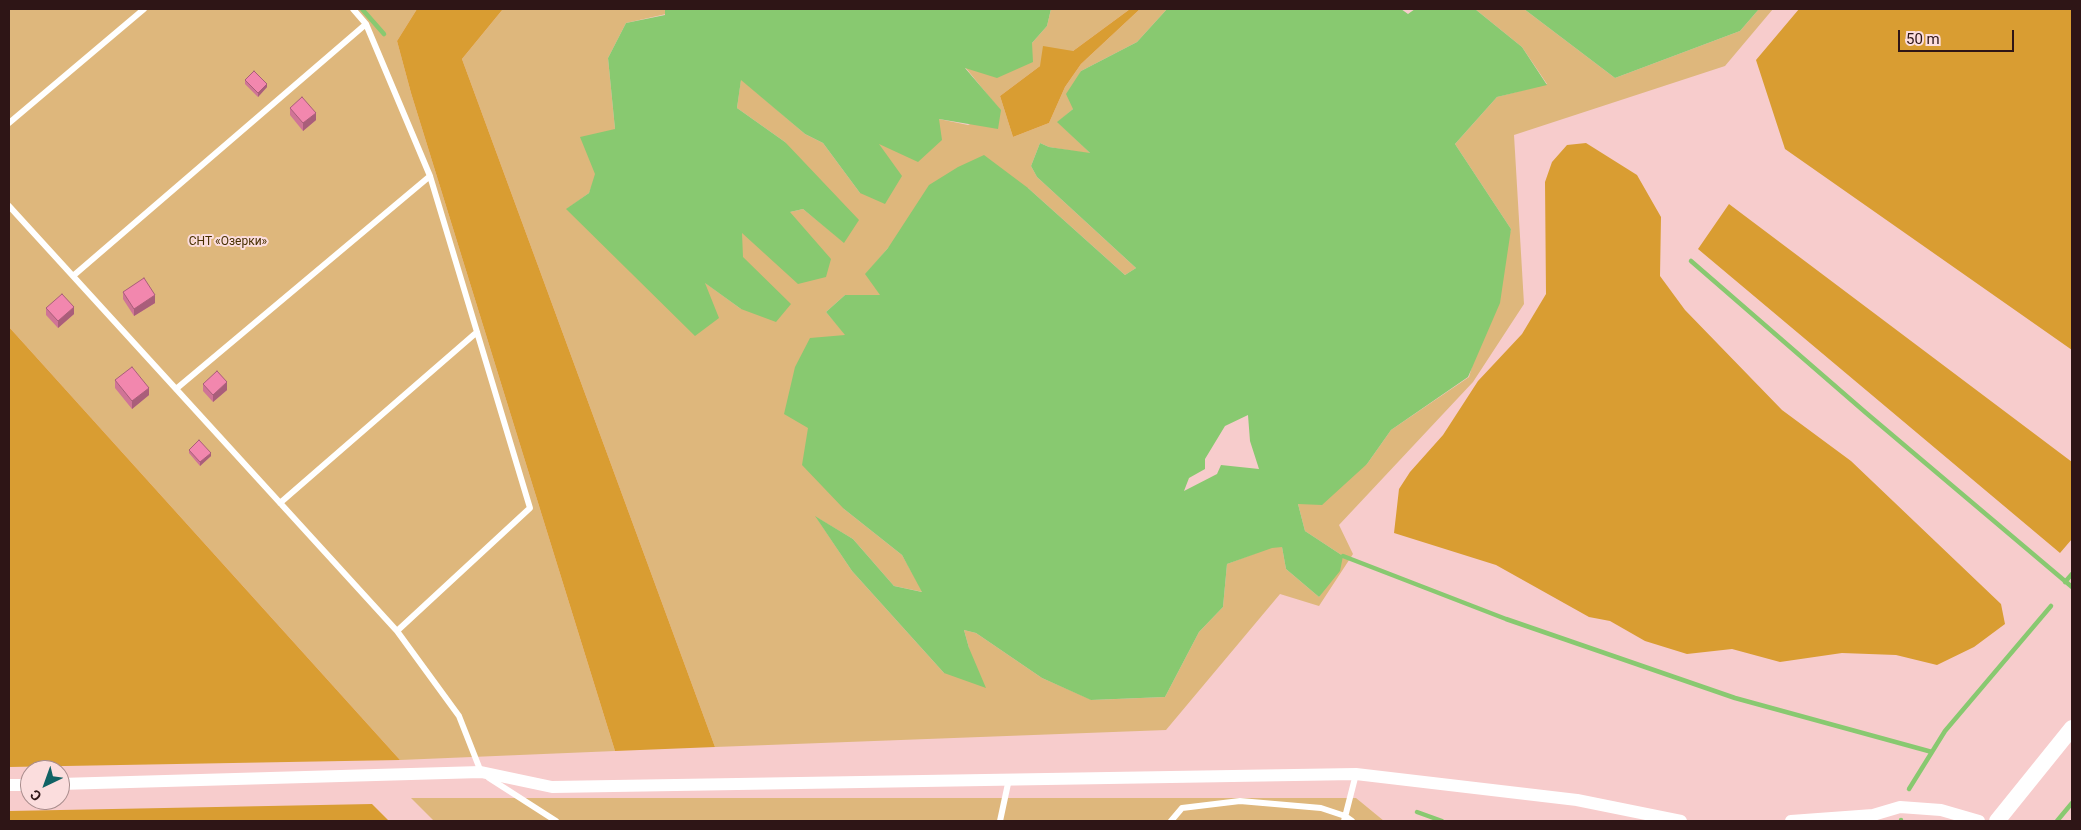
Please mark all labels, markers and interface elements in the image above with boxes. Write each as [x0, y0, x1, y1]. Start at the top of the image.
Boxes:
scale bar [1901, 20, 2017, 52]
text: 50 m [1906, 30, 1940, 48]
park label: СНТ «Озерки» [189, 235, 267, 249]
north arrow [20, 760, 70, 810]
text: С [27, 786, 44, 804]

